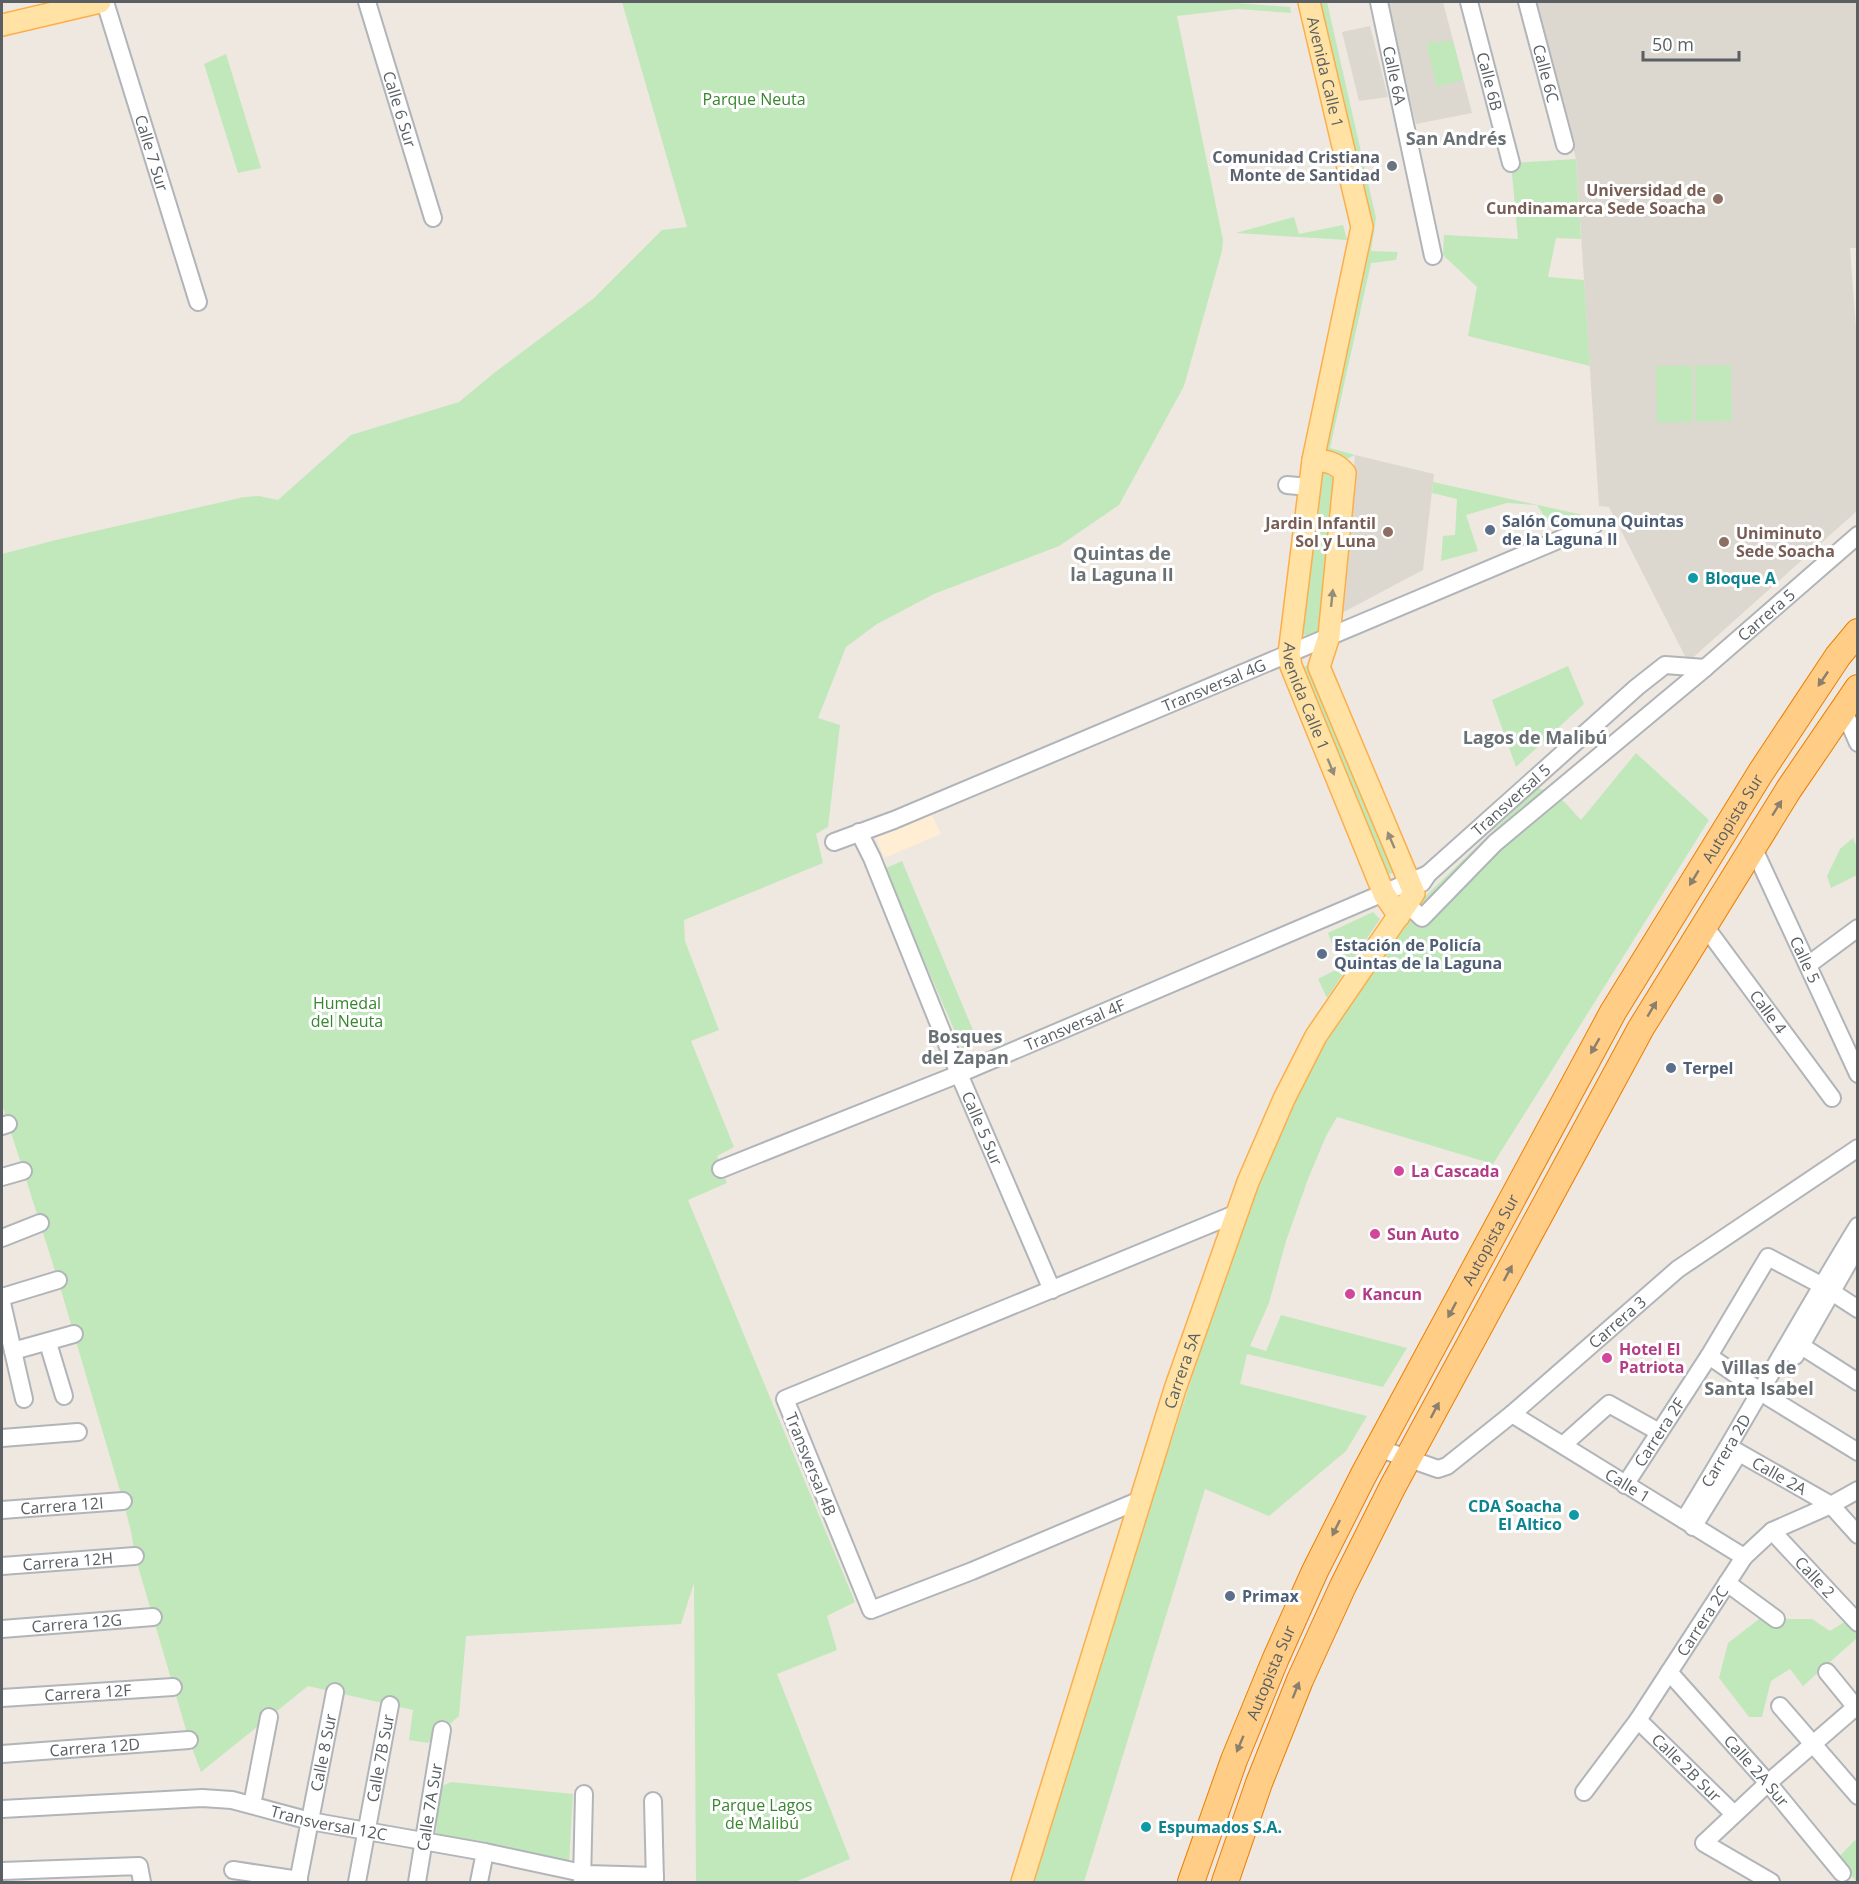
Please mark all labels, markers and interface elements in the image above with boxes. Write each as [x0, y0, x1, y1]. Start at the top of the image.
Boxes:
street label: Avenida Calle 1 [1302, 14, 1349, 130]
scale bar [1643, 24, 1739, 62]
text: 50 m [1652, 32, 1694, 56]
street label: Calle 6C [1528, 42, 1564, 105]
street label: Calle 6A [1378, 44, 1412, 108]
street label: Calle 6B [1472, 50, 1508, 113]
street label: Calle 6 Sur [378, 68, 422, 150]
park label: Parque Neuta [702, 88, 806, 110]
street label: Calle 7 Sur [130, 112, 174, 194]
district label: San Andrés [1406, 126, 1506, 150]
place label: Comunidad Cristiana Monte de Santidad [1212, 146, 1380, 186]
marker: Comunidad Cristiana Monte de Santidad [1385, 159, 1399, 173]
place label: Universidad de Cundinamarca Sede Soacha [1486, 179, 1706, 219]
marker: Universidad de Cundinamarca Sede Soacha [1711, 192, 1725, 206]
place label: Salón Comuna Quintas de la Laguna II [1502, 510, 1684, 550]
place label: Jardin Infantil Sol y Luna [1263, 512, 1376, 552]
place label: Uniminuto Sede Soacha [1736, 522, 1835, 562]
marker: Salón Comuna Quintas de la Laguna II [1483, 523, 1497, 537]
marker: Jardin Infantil Sol y Luna [1381, 525, 1395, 539]
marker: Uniminuto Sede Soacha [1717, 535, 1731, 549]
district label: Quintas de la Laguna II [1070, 541, 1174, 586]
place label: Bloque A [1705, 567, 1777, 589]
marker: Bloque A [1686, 571, 1700, 585]
street label: Carrera 5 [1733, 584, 1800, 646]
one-way arrow [1327, 588, 1337, 607]
street label: Avenida Calle 1 [1278, 641, 1335, 753]
street label: Transversal 4G [1159, 654, 1269, 717]
one-way arrow [1818, 671, 1829, 687]
district label: Lagos de Malibú [1463, 725, 1607, 749]
one-way arrow [1326, 759, 1336, 777]
street label: Transversal 5 [1467, 759, 1555, 841]
street label: Autopista Sur [1697, 769, 1768, 867]
one-way arrow [1771, 800, 1782, 816]
one-way arrow [1386, 830, 1396, 848]
one-way arrow [1689, 870, 1700, 886]
street label: Calle 5 [1785, 933, 1825, 987]
place label: Estación de Policía Quintas de la Laguna [1334, 934, 1502, 974]
marker: Estación de Policía Quintas de la Laguna [1315, 947, 1329, 961]
street label: Calle 4 [1745, 985, 1792, 1038]
park label: Humedal del Neuta [311, 992, 383, 1032]
street label: Transversal 4F [1021, 994, 1128, 1056]
one-way arrow [1647, 1001, 1658, 1017]
district label: Bosques del Zapan [921, 1024, 1009, 1069]
one-way arrow [1590, 1038, 1600, 1055]
place label: Terpel [1683, 1057, 1733, 1079]
marker: Terpel [1664, 1061, 1678, 1075]
street label: Calle 5 Sur [957, 1088, 1008, 1169]
place label: La Cascada [1411, 1160, 1499, 1182]
marker: La Cascada [1392, 1164, 1406, 1178]
street label: Autopista Sur [1457, 1190, 1524, 1289]
place label: Sun Auto [1387, 1223, 1460, 1245]
marker: Sun Auto [1368, 1227, 1382, 1241]
one-way arrow [1503, 1264, 1513, 1281]
place label: Kancun [1362, 1283, 1422, 1305]
marker: Kancun [1343, 1287, 1357, 1301]
street label: Carrera 3 [1584, 1291, 1651, 1353]
one-way arrow [1447, 1302, 1457, 1319]
street label: Carrera 5A [1159, 1328, 1206, 1412]
place label: Hotel El Patriota [1619, 1338, 1684, 1378]
marker: Hotel El Patriota [1600, 1351, 1614, 1365]
district label: Villas de Santa Isabel [1704, 1355, 1814, 1400]
street label: Carrera 2F [1629, 1393, 1690, 1471]
one-way arrow [1430, 1401, 1440, 1418]
street label: Transversal 4B [780, 1409, 842, 1519]
street label: Carrera 2D [1696, 1410, 1756, 1491]
street label: Calle 2A [1748, 1451, 1811, 1500]
street label: Calle 1 [1601, 1463, 1655, 1508]
street label: Carrera 12I [19, 1491, 104, 1520]
place label: CDA Soacha El Altico [1468, 1495, 1562, 1535]
marker: CDA Soacha El Altico [1567, 1508, 1581, 1522]
one-way arrow [1332, 1519, 1341, 1536]
street label: Carrera 12H [22, 1547, 114, 1575]
street label: Calle 2 [1790, 1551, 1840, 1603]
street label: Carrera 2C [1671, 1582, 1733, 1661]
place label: Primax [1242, 1585, 1300, 1607]
marker: Primax [1223, 1589, 1237, 1603]
street label: Carrera 12G [31, 1609, 123, 1638]
street label: Autopista Sur [1241, 1621, 1300, 1723]
street label: Carrera 12F [44, 1679, 132, 1706]
one-way arrow [1292, 1681, 1301, 1699]
street label: Calle 8 Sur [305, 1711, 342, 1793]
street label: Calle 7B Sur [361, 1712, 399, 1804]
street label: Calle 2B Sur [1647, 1729, 1726, 1807]
street label: Calle 2A Sur [1719, 1730, 1794, 1812]
street label: Carrera 12D [49, 1733, 141, 1761]
one-way arrow [1235, 1736, 1245, 1754]
street label: Calle 7A Sur [411, 1761, 447, 1853]
park label: Parque Lagos de Malibú [712, 1794, 812, 1834]
street label: Transversal 12C [268, 1800, 389, 1845]
place label: Espumados S.A. [1158, 1816, 1282, 1838]
marker: Espumados S.A. [1139, 1820, 1153, 1834]

